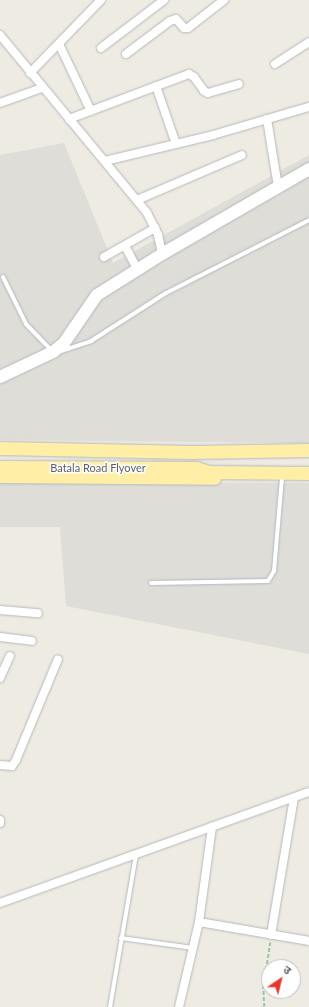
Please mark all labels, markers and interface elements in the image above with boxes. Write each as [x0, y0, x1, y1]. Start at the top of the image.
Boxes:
street label: Batala Road Flyover [50, 461, 146, 475]
north arrow [261, 959, 301, 999]
text: उ [281, 962, 294, 977]

